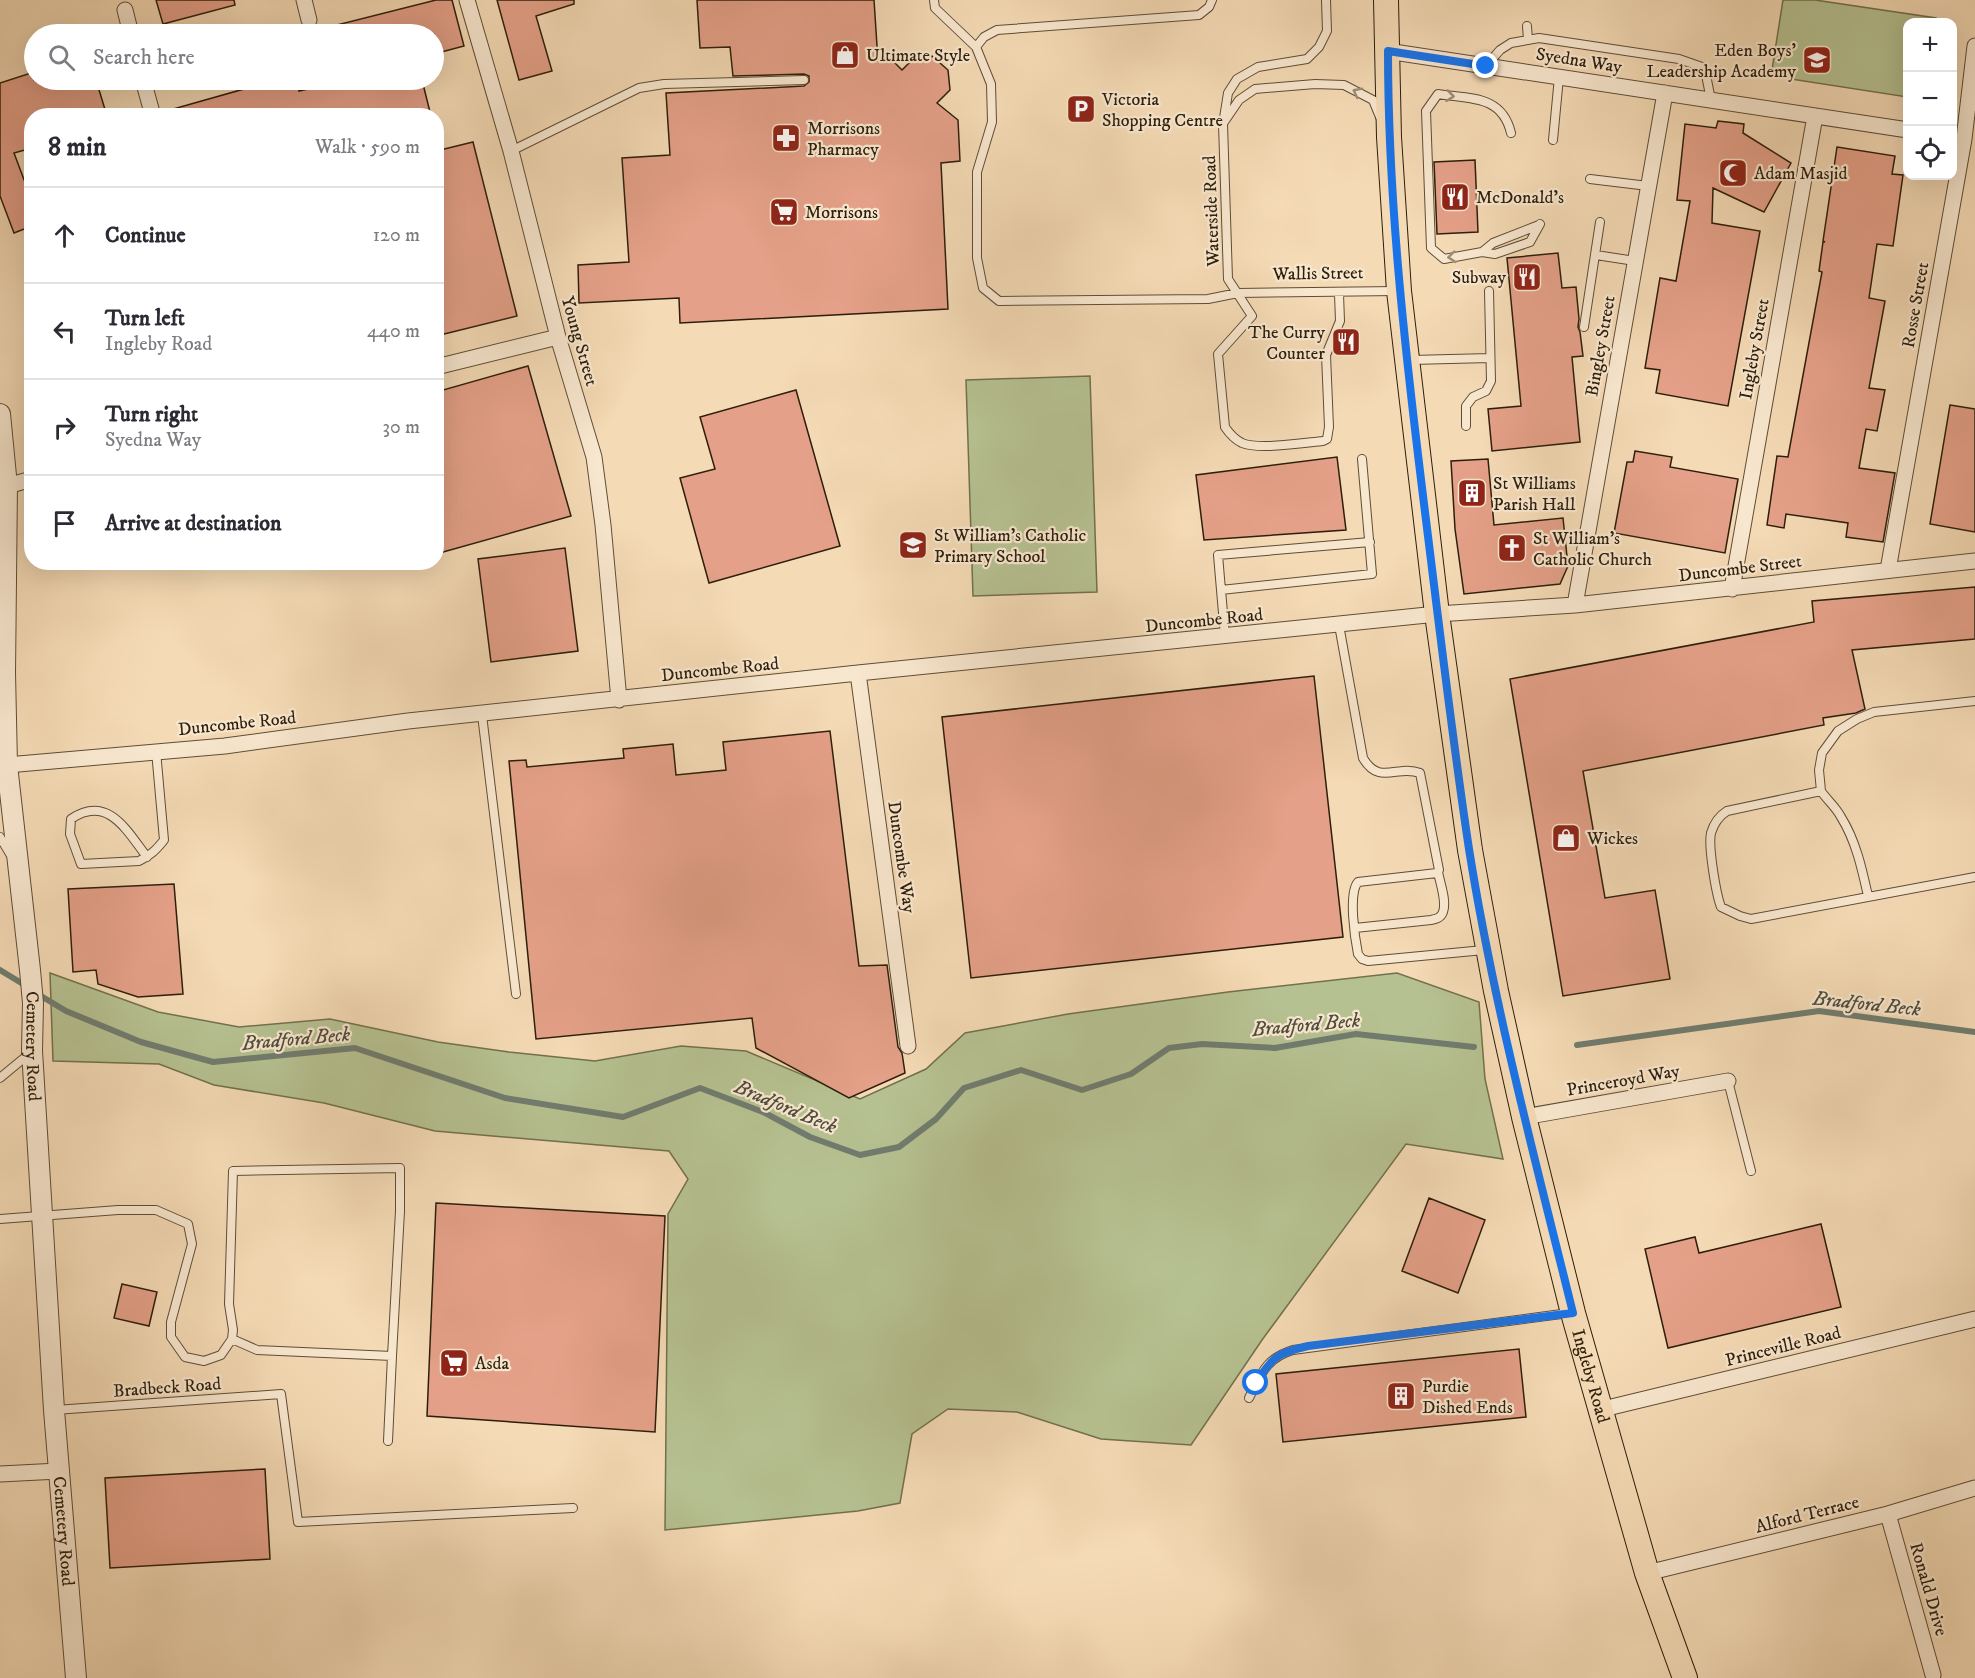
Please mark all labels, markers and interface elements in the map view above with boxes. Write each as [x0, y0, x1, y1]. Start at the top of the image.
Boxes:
map controls [1903, 18, 1957, 180]
button: + [1903, 18, 1957, 72]
search box [24, 24, 444, 90]
shop icon: Ultimate Style [829, 39, 861, 71]
place label: Eden Boys' Leadership Academy [1647, 40, 1796, 83]
icon: search [45, 41, 78, 74]
street label: Syedna Way [1534, 43, 1624, 79]
text: Search here [93, 44, 195, 71]
school or university icon: Eden Boys' Leadership Academy [1801, 44, 1833, 76]
place label: Ultimate Style [866, 45, 970, 67]
route end [1472, 52, 1498, 78]
button: − [1903, 72, 1957, 126]
one-way arrow [1352, 87, 1363, 99]
place label: Victoria Shopping Centre [1101, 89, 1223, 132]
one-way arrow [1446, 89, 1455, 102]
parking icon: Victoria Shopping Centre [1065, 93, 1097, 125]
place label: Morrisons Pharmacy [807, 118, 880, 161]
pharmacy icon: Morrisons Pharmacy [770, 122, 802, 154]
button: locate [1903, 126, 1957, 180]
text: 8 min [48, 131, 106, 164]
text: Walk · 590 m [315, 135, 420, 160]
street label: Waterside Road [1199, 155, 1225, 268]
mosque icon: Adam Masjid [1717, 157, 1749, 189]
place label: Adam Masjid [1754, 163, 1848, 185]
restaurant icon: McDonald's [1439, 181, 1471, 213]
place label: McDonald's [1476, 187, 1564, 209]
supermarket icon: Morrisons [768, 196, 800, 228]
place label: Morrisons [805, 202, 878, 224]
icon: ahead [48, 219, 81, 252]
text: Continue [105, 222, 186, 249]
text: 120 m [373, 223, 420, 248]
one-way arrow [1447, 250, 1457, 263]
street label: Rosse Street [1898, 260, 1934, 350]
restaurant icon: Subway [1511, 261, 1543, 293]
street label: Wallis Street [1271, 262, 1364, 286]
place label: Subway [1452, 267, 1506, 289]
street label: Young Street [556, 294, 602, 389]
street label: Bingley Street [1581, 294, 1621, 398]
street label: Ingleby Street [1735, 297, 1775, 401]
text: Turn left [105, 305, 185, 332]
icon: left [48, 315, 81, 348]
text: 440 m [367, 319, 420, 344]
place label: The Curry Counter [1248, 322, 1325, 365]
restaurant icon: The Curry Counter [1330, 326, 1362, 358]
text: Ingleby Road [105, 332, 212, 357]
text: Turn right [105, 401, 198, 428]
icon: right [48, 411, 81, 444]
text: 30 m [382, 415, 420, 440]
text: Syedna Way [105, 428, 201, 453]
place label: St Williams Parish Hall [1493, 473, 1576, 516]
building icon: St Williams Parish Hall [1456, 477, 1488, 509]
icon: arrive [48, 507, 81, 540]
text: Arrive at destination [105, 510, 282, 537]
place label: St William's Catholic Primary School [934, 525, 1086, 568]
place label: St William's Catholic Church [1533, 528, 1652, 571]
school or university icon: St William's Catholic Primary School [897, 529, 929, 561]
church icon: St William's Catholic Church [1496, 532, 1528, 564]
street label: Duncombe Street [1677, 551, 1803, 587]
street label: Duncombe Road [1144, 604, 1264, 638]
street label: Duncombe Road [660, 653, 780, 687]
street label: Duncombe Road [177, 707, 297, 741]
street label: Duncombe Way [882, 800, 920, 915]
shop icon: Wickes [1550, 822, 1582, 854]
place label: Wickes [1586, 828, 1638, 850]
water label: Bradford Beck [1811, 986, 1923, 1023]
street label: Cemetery Road [20, 990, 45, 1102]
water label: Bradford Beck [1250, 1008, 1362, 1043]
water label: Bradford Beck [240, 1022, 352, 1057]
street label: Princeroyd Way [1565, 1060, 1682, 1102]
water label: Bradford Beck [730, 1074, 841, 1140]
street label: Princeville Road [1723, 1322, 1843, 1372]
street label: Ingleby Road [1566, 1327, 1614, 1426]
supermarket icon: Asda [438, 1347, 470, 1379]
place label: Asda [475, 1353, 509, 1375]
route start [1242, 1369, 1268, 1395]
street label: Bradbeck Road [112, 1373, 222, 1403]
place label: Purdie Dished Ends [1422, 1376, 1513, 1419]
building icon: Purdie Dished Ends [1385, 1380, 1417, 1412]
street label: Cemetery Road [47, 1475, 78, 1587]
street label: Alford Terrace [1753, 1491, 1861, 1538]
street label: Ronald Drive [1904, 1540, 1952, 1638]

